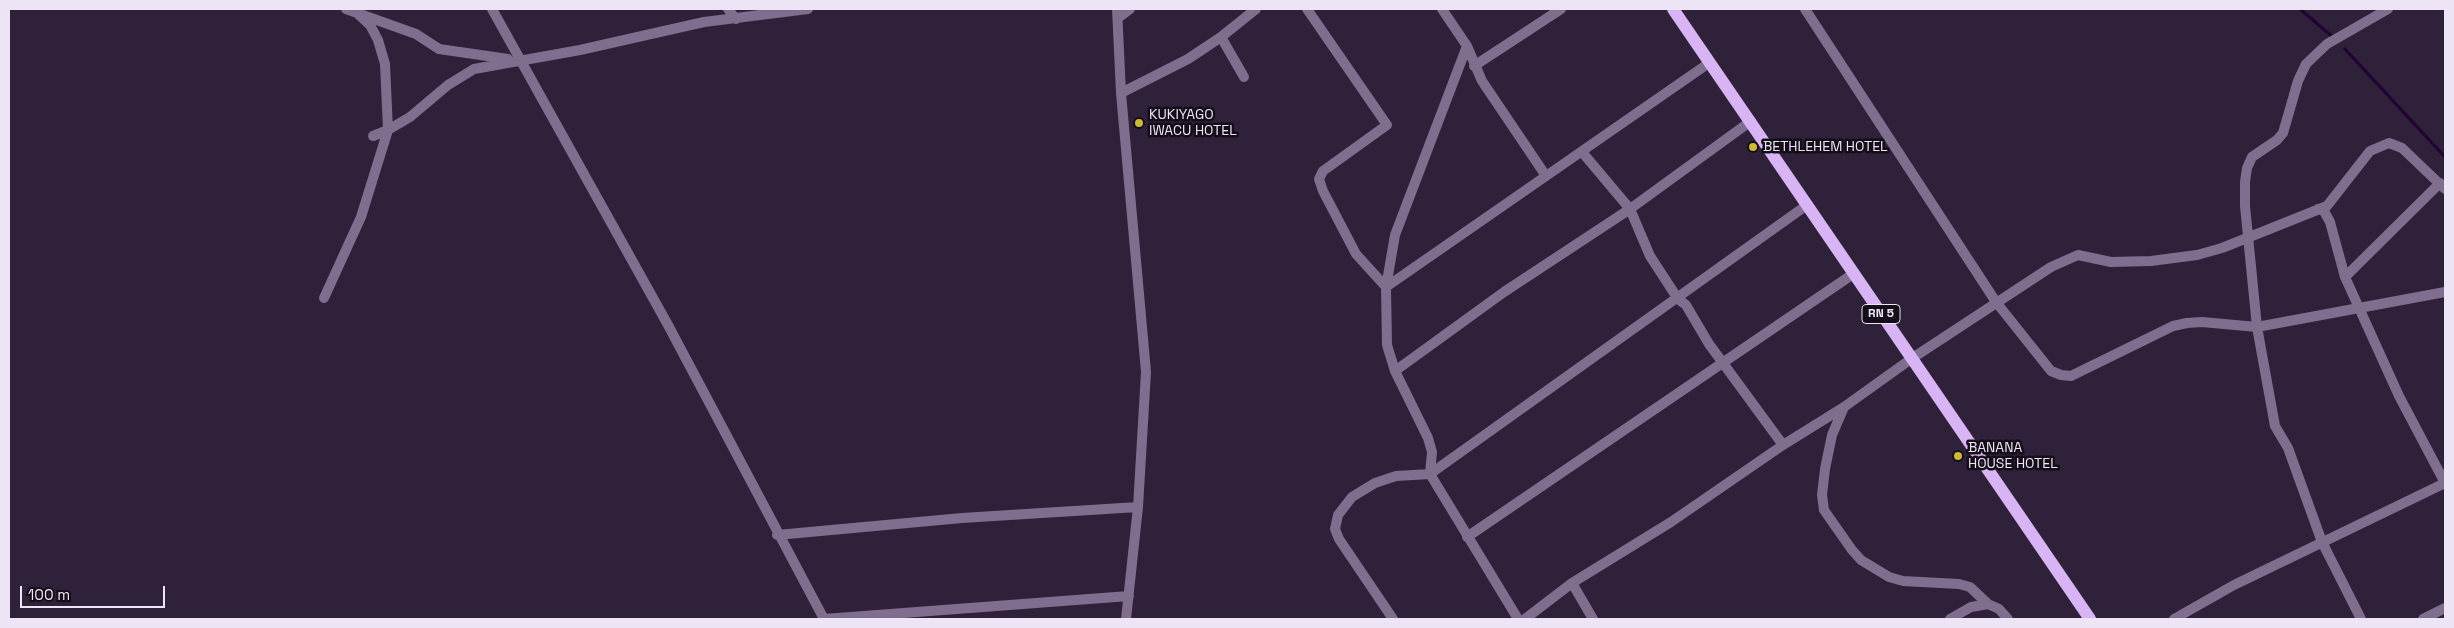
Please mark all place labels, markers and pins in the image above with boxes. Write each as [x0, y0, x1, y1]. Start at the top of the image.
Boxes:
place label: KUKIYAGO IWACU HOTEL [1149, 107, 1237, 140]
marker: KUKIYAGO IWACU HOTEL [1133, 117, 1145, 129]
place label: BETHLEHEM HOTEL [1763, 139, 1888, 155]
marker: BETHLEHEM HOTEL [1747, 141, 1759, 153]
place label: BANANA HOUSE HOTEL [1968, 440, 2058, 472]
marker: BANANA HOUSE HOTEL [1952, 450, 1964, 462]

